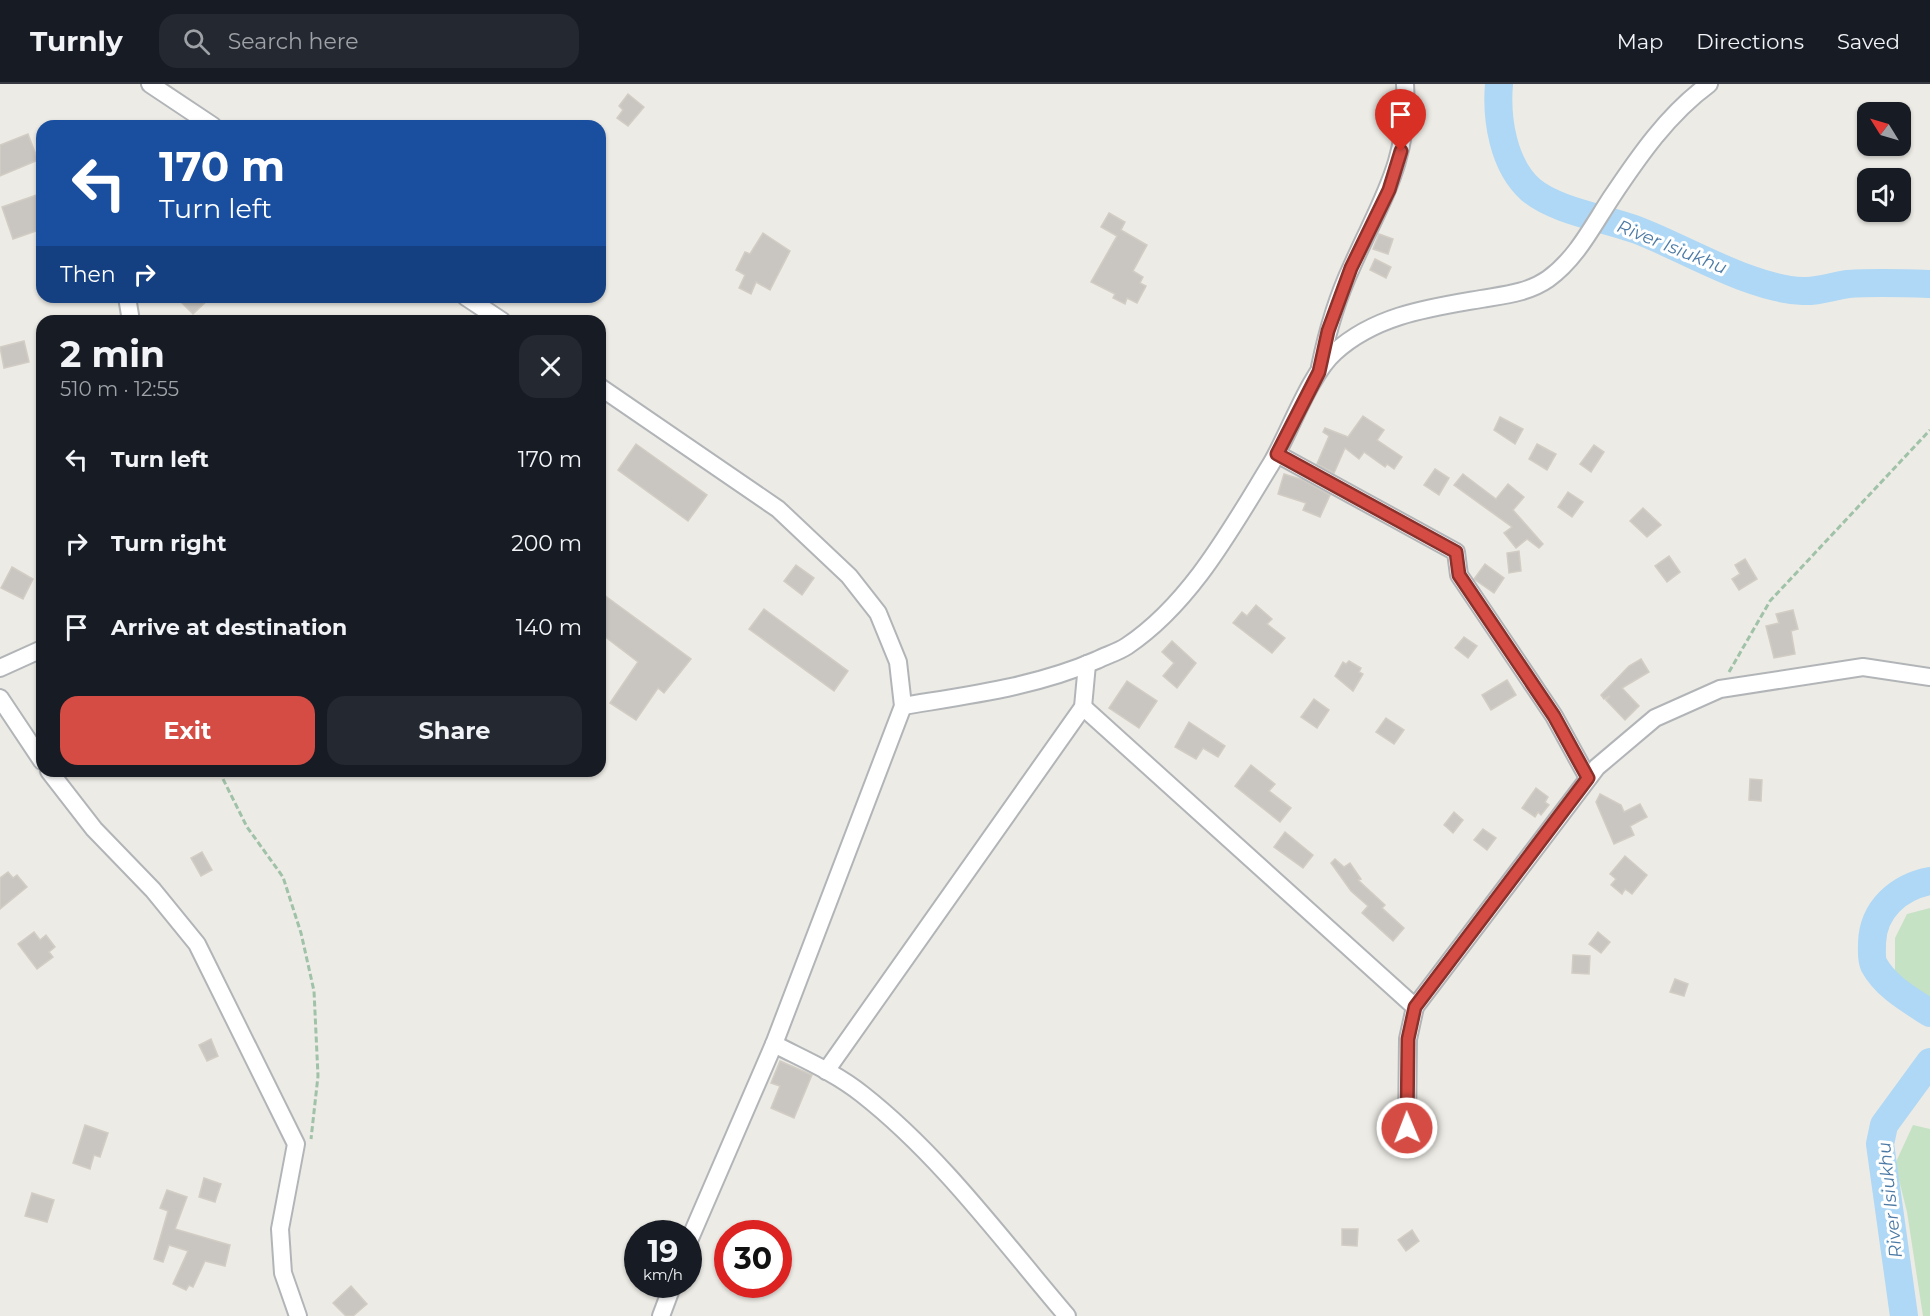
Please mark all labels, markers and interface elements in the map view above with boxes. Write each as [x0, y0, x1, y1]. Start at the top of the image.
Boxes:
search box [159, 14, 579, 68]
text: Turnly [30, 24, 123, 58]
icon: search [180, 25, 213, 58]
text: Search here [228, 28, 359, 55]
text: Map [1617, 29, 1663, 54]
text: Directions [1696, 29, 1804, 54]
text: Saved [1837, 29, 1900, 54]
pin [1375, 89, 1426, 151]
icon: arrive [1384, 98, 1417, 131]
north arrow [1857, 102, 1911, 156]
map controls [1857, 102, 1911, 222]
text: 170 m [159, 140, 285, 192]
icon: left [60, 144, 138, 222]
button: sound [1857, 168, 1911, 222]
text: Turn left [159, 192, 272, 225]
water label: River Isiukhu [1614, 215, 1730, 279]
icon: right [128, 258, 161, 291]
text: Then [60, 261, 116, 288]
text: 2 min [60, 332, 165, 376]
button: close [519, 335, 582, 398]
text: 510 m · 12:55 [60, 377, 179, 401]
icon: left [60, 443, 93, 476]
text: Turn left [111, 446, 209, 473]
text: 170 m [518, 446, 582, 473]
icon: right [60, 527, 93, 560]
text: Turn right [111, 530, 226, 557]
text: 200 m [511, 530, 582, 557]
icon: arrive [60, 611, 93, 644]
text: Arrive at destination [111, 614, 347, 641]
text: 140 m [516, 614, 582, 641]
button: Exit [60, 696, 315, 765]
button: Share [327, 696, 582, 765]
position arrow [1375, 1096, 1439, 1160]
water label: River Isiukhu [1873, 1141, 1907, 1259]
speed limit sign: 30 [714, 1220, 792, 1298]
text: 19 [648, 1233, 678, 1270]
text: km/h [643, 1265, 683, 1284]

